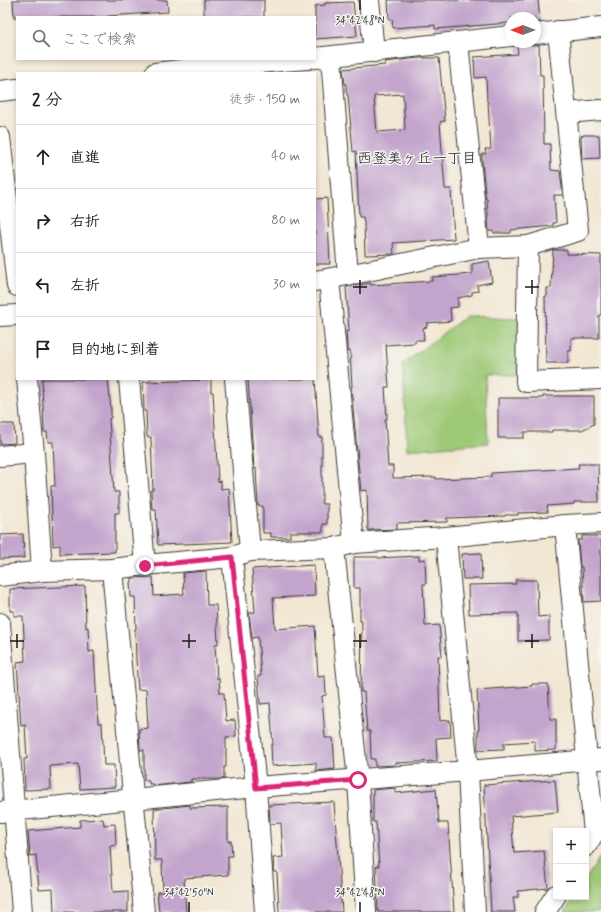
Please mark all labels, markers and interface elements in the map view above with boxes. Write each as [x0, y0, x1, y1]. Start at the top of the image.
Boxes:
north arrow [505, 12, 541, 48]
text: 34°42'48"N [336, 14, 385, 28]
search box [16, 16, 316, 60]
icon: search [30, 27, 52, 49]
text: ここで検索 [62, 30, 137, 50]
text: 2 分 [32, 89, 62, 111]
text: 徒歩 · 150 m [230, 91, 300, 108]
icon: ahead [32, 146, 54, 168]
text: 直進 [70, 148, 100, 168]
text: 40 m [271, 148, 300, 165]
district label: 西登美ヶ丘一丁目 [357, 149, 477, 169]
icon: right [32, 210, 54, 232]
text: 右折 [70, 212, 100, 232]
text: 80 m [271, 212, 300, 229]
icon: left [32, 274, 54, 296]
text: 左折 [70, 276, 100, 296]
text: 30 m [273, 276, 300, 293]
icon: arrive [32, 338, 54, 360]
text: 目的地に到着 [70, 340, 160, 360]
route end [136, 557, 154, 575]
route start [349, 771, 367, 789]
map controls [553, 828, 589, 900]
button: + [553, 828, 589, 864]
button: − [553, 864, 589, 900]
text: 34°42'50"N [164, 886, 214, 900]
text: 34°42'48"N [336, 886, 385, 900]

